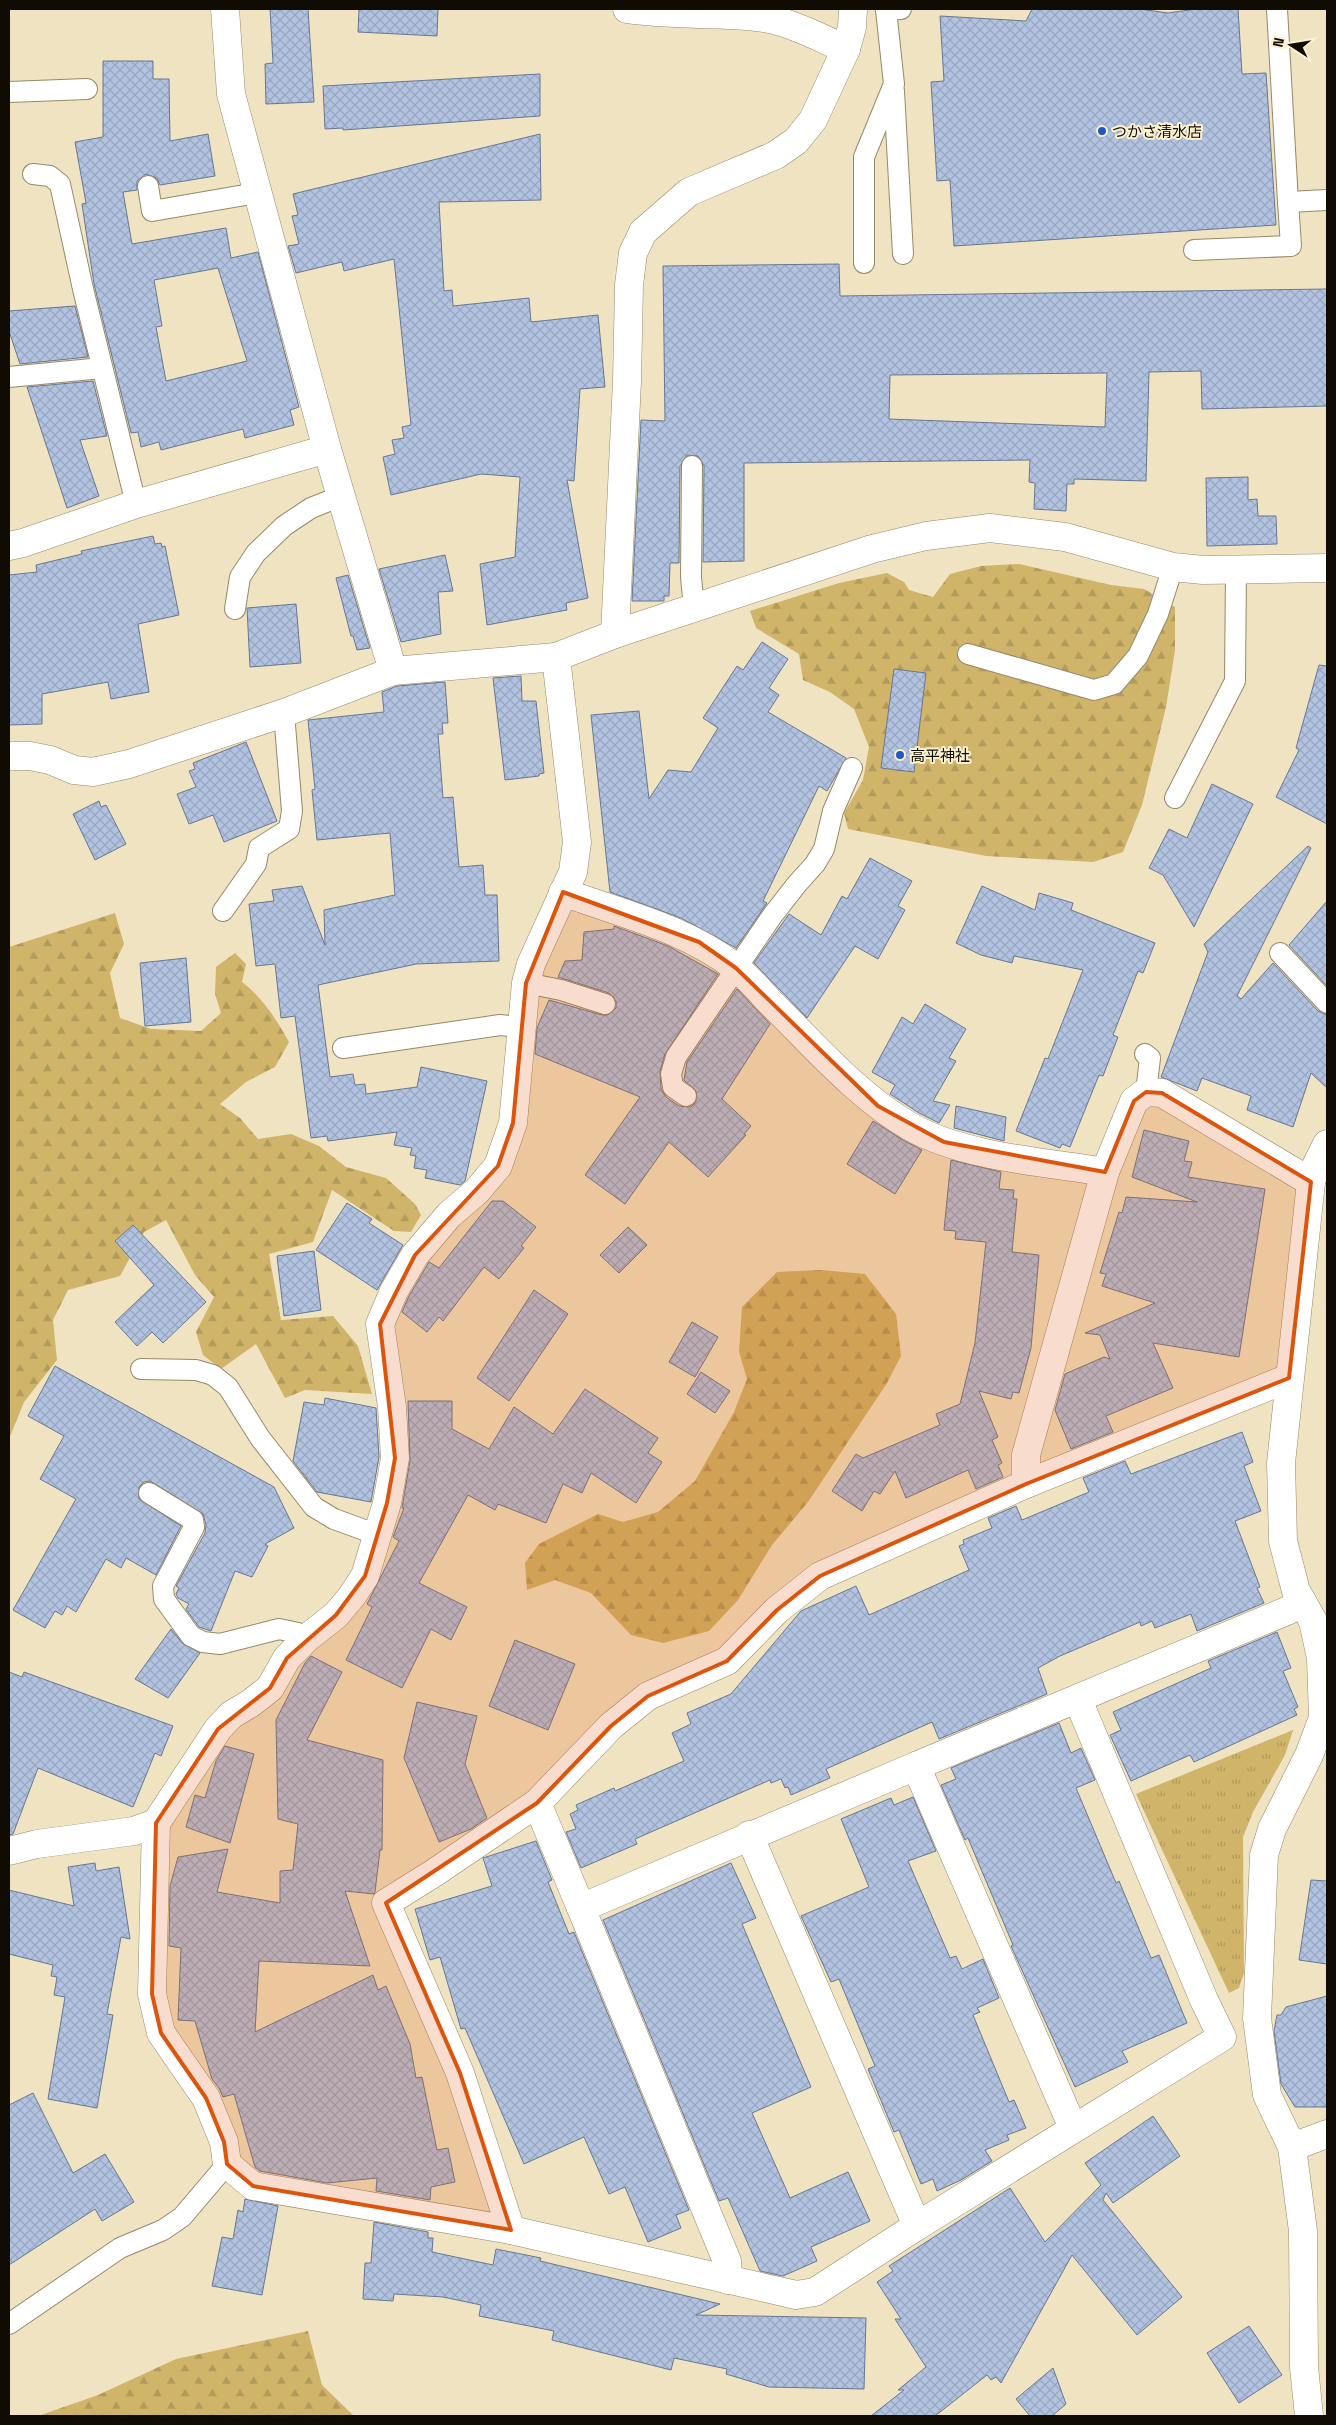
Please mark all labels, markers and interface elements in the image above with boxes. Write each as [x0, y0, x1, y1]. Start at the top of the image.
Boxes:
north arrow [1266, 20, 1316, 70]
text: N [1269, 36, 1288, 49]
place label: つかさ清水店 [1112, 122, 1202, 141]
marker: つかさ清水店 [1096, 125, 1108, 137]
place label: 高平神社 [910, 746, 970, 765]
marker: 高平神社 [894, 749, 906, 761]

